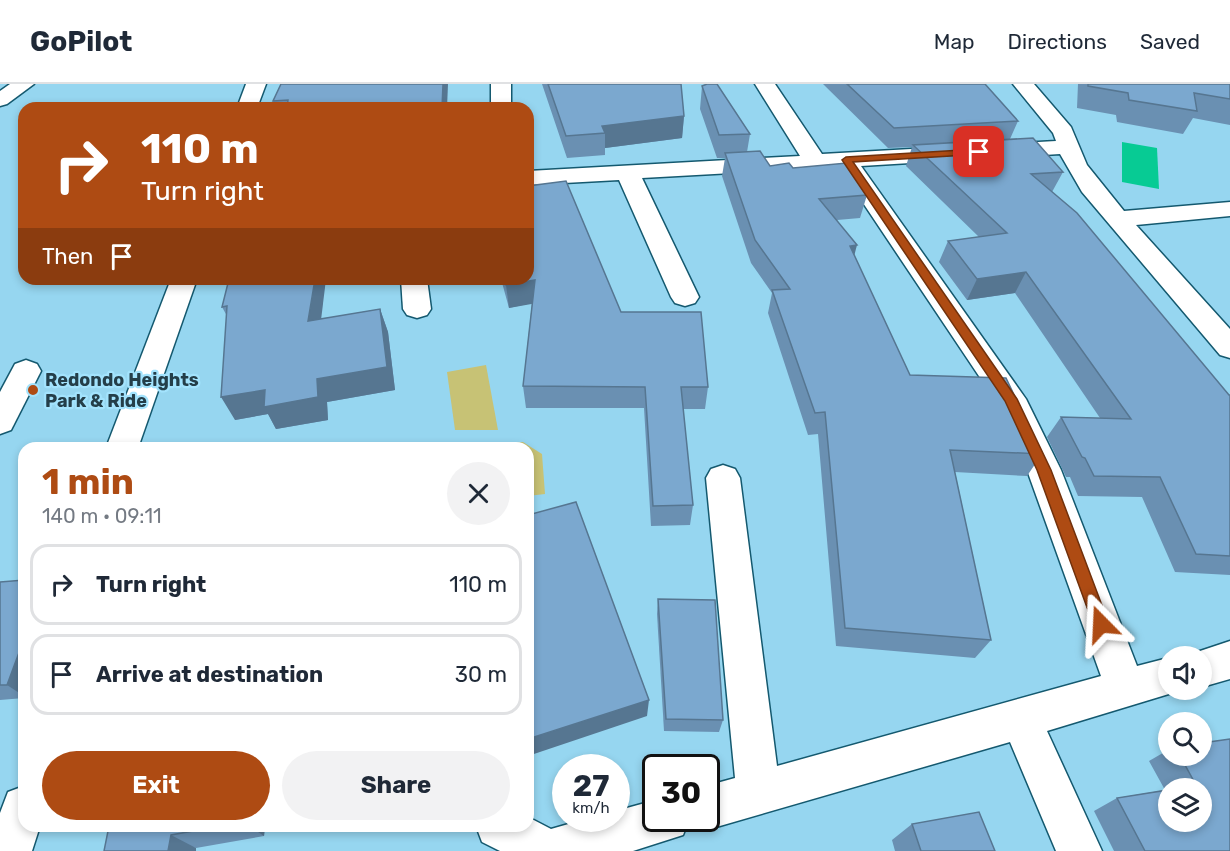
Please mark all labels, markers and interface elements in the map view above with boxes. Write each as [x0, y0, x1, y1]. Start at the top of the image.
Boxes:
text: GoPilot [30, 25, 132, 58]
text: Map [934, 29, 975, 54]
text: Directions [1008, 29, 1107, 54]
text: Saved [1140, 29, 1200, 54]
text: 110 m [141, 124, 259, 174]
icon: right [42, 126, 120, 204]
pin [953, 126, 1004, 177]
icon: arrive [962, 135, 995, 168]
text: Turn right [141, 175, 264, 207]
icon: arrive [105, 240, 138, 273]
text: Then [42, 243, 93, 270]
place label: Redondo Heights Park & Ride [45, 369, 199, 412]
marker: Redondo Heights Park & Ride [26, 383, 40, 397]
text: 1 min [42, 460, 134, 503]
button: close [447, 462, 510, 525]
text: 140 m · 09:11 [42, 504, 162, 528]
icon: right [45, 568, 78, 601]
text: Turn right [96, 571, 206, 598]
text: 110 m [449, 571, 507, 598]
position arrow [1069, 592, 1133, 656]
map controls [1158, 646, 1212, 832]
button: sound [1158, 646, 1212, 700]
icon: arrive [45, 658, 78, 691]
text: Arrive at destination [96, 661, 323, 688]
text: 30 m [455, 661, 507, 688]
button: search [1158, 712, 1212, 766]
button: Exit [42, 751, 270, 820]
button: Share [282, 751, 510, 820]
speed limit sign: 30 [642, 754, 720, 832]
text: 27 [573, 768, 609, 804]
button: layers [1158, 778, 1212, 832]
text: km/h [572, 799, 610, 817]

